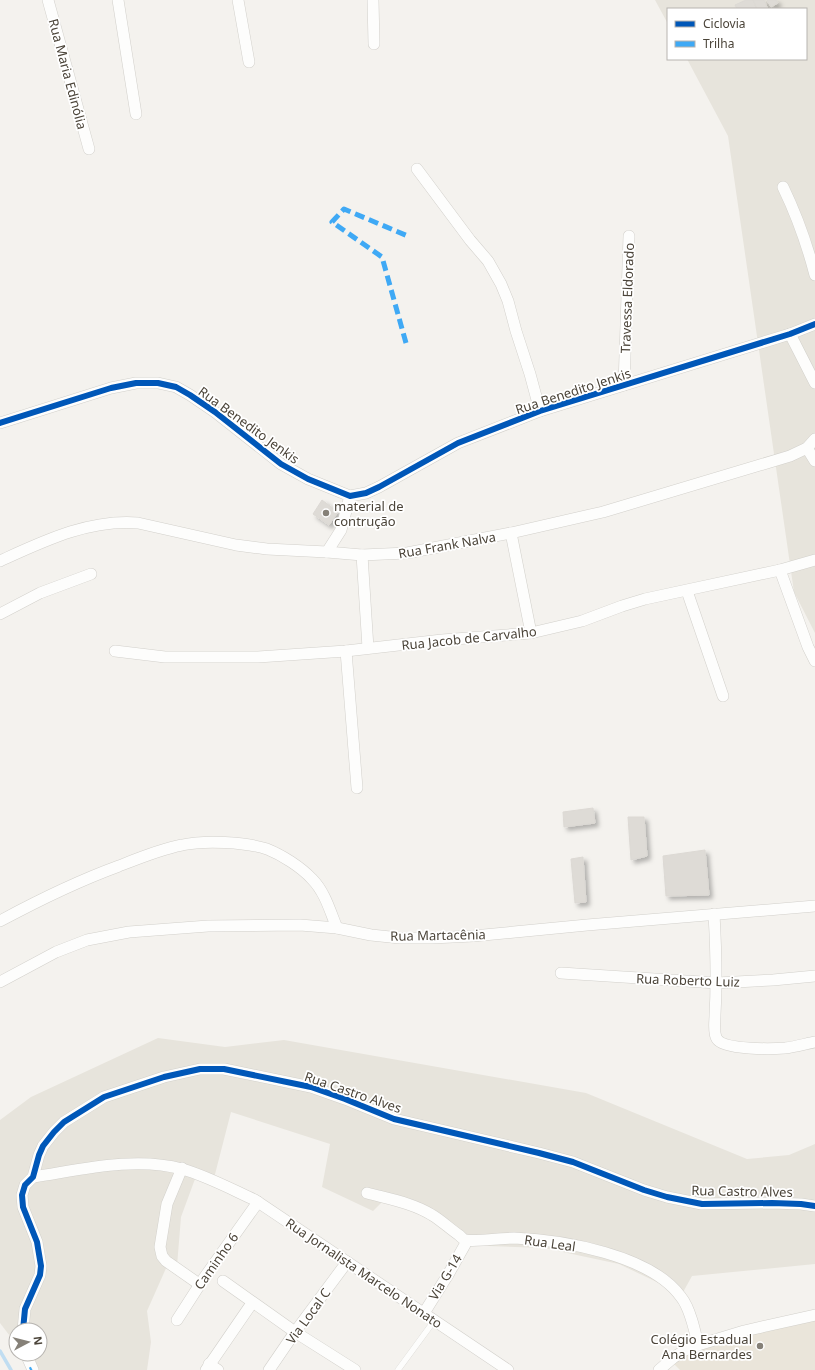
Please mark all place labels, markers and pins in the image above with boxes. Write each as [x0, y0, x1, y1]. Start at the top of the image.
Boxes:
place label: material de contrução [334, 497, 404, 530]
marker: material de contrução [321, 508, 331, 518]
place label: Colégio Estadual Ana Bernardes [651, 1330, 752, 1363]
marker: Colégio Estadual Ana Bernardes [755, 1341, 765, 1351]

